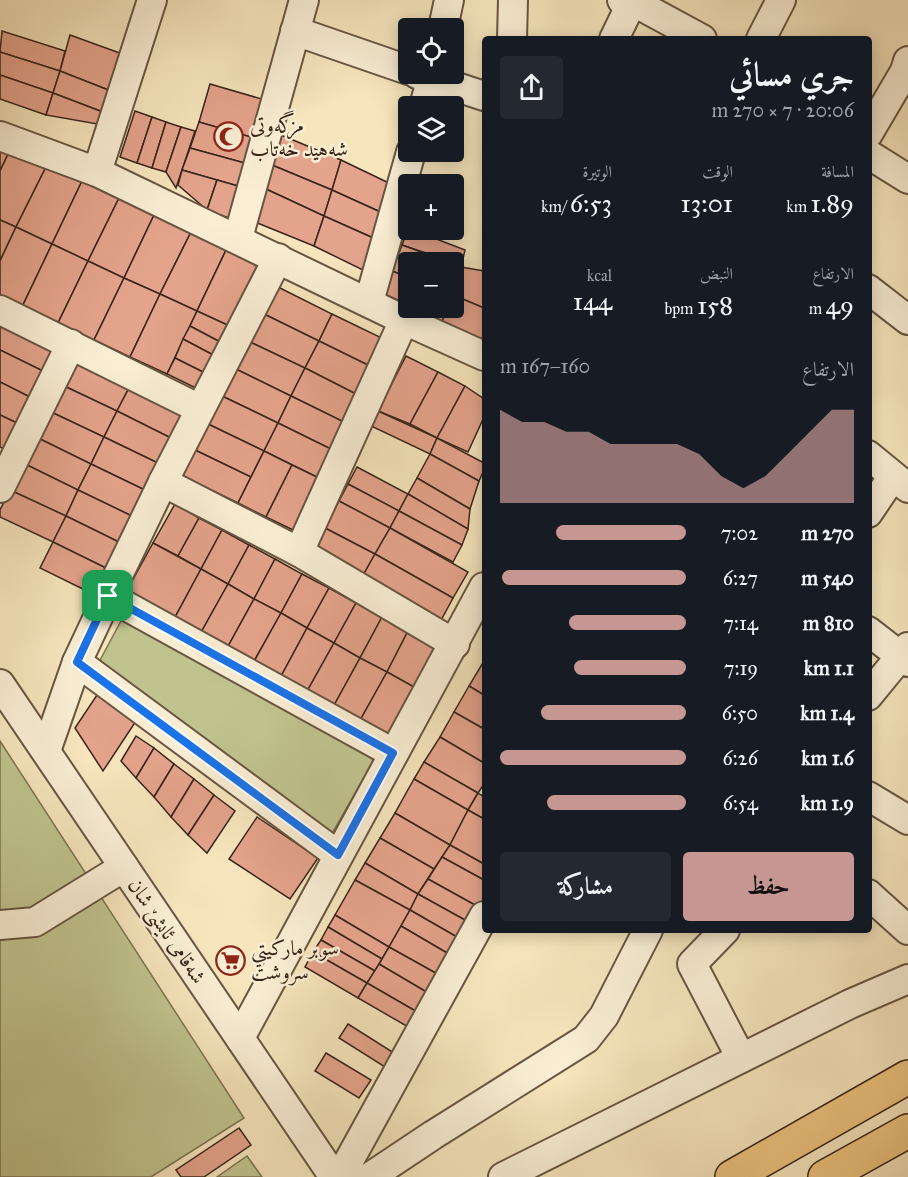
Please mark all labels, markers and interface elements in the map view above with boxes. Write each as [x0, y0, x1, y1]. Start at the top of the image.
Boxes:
map controls [398, 18, 464, 318]
button: locate [398, 18, 464, 84]
text: جري مسائي [729, 55, 854, 95]
button: share [500, 56, 563, 119]
button: layers [398, 96, 464, 162]
text: 20:06 · 7 × 270 m [711, 98, 854, 122]
place label: مزگەوتی شەهید خەتاب [250, 110, 348, 162]
mosque icon: مزگەوتی شەهید خەتاب [213, 121, 245, 153]
text: الوتيرة [582, 162, 612, 181]
text: الوقت [702, 162, 733, 181]
text: المسافة [821, 162, 854, 181]
button: + [398, 174, 464, 240]
text: 6:53 [570, 187, 612, 219]
text: 13:01 [681, 187, 733, 219]
text: 1.89 [811, 187, 854, 219]
text: /km [541, 197, 570, 216]
text: km [786, 197, 811, 216]
button: − [398, 252, 464, 318]
text: النبض [700, 264, 733, 283]
text: الارتفاع [812, 264, 854, 283]
text: kcal [587, 266, 612, 285]
text: 144 [573, 285, 612, 317]
text: 158 [697, 289, 733, 321]
text: 49 [826, 289, 854, 321]
text: bpm [664, 299, 697, 318]
text: m [809, 299, 826, 318]
text: 160–167 m [500, 354, 590, 378]
text: الارتفاع [802, 357, 854, 381]
text: 7:02 [721, 521, 758, 545]
text: 270 m [801, 521, 854, 545]
text: 6:27 [723, 566, 758, 590]
text: 540 m [801, 566, 854, 590]
pin [82, 570, 133, 621]
icon: arrive [91, 579, 124, 612]
text: 7:14 [723, 611, 758, 635]
text: 810 m [803, 611, 854, 635]
text: 7:19 [724, 656, 758, 680]
text: 1.1 km [804, 656, 854, 680]
text: 6:50 [722, 701, 758, 725]
text: 1.4 km [800, 701, 854, 725]
text: 6:26 [723, 746, 758, 770]
text: 1.6 km [801, 746, 854, 770]
text: 6:54 [723, 791, 758, 815]
text: 1.9 km [801, 791, 854, 815]
button: مشاركة [500, 852, 671, 921]
button: حفظ [683, 852, 854, 921]
street label: شەقامی ئایشێ شان [121, 873, 212, 990]
place label: سوبر ماركيتي سروشت [251, 935, 339, 986]
supermarket icon: سوبر ماركيتي سروشت [214, 944, 246, 976]

